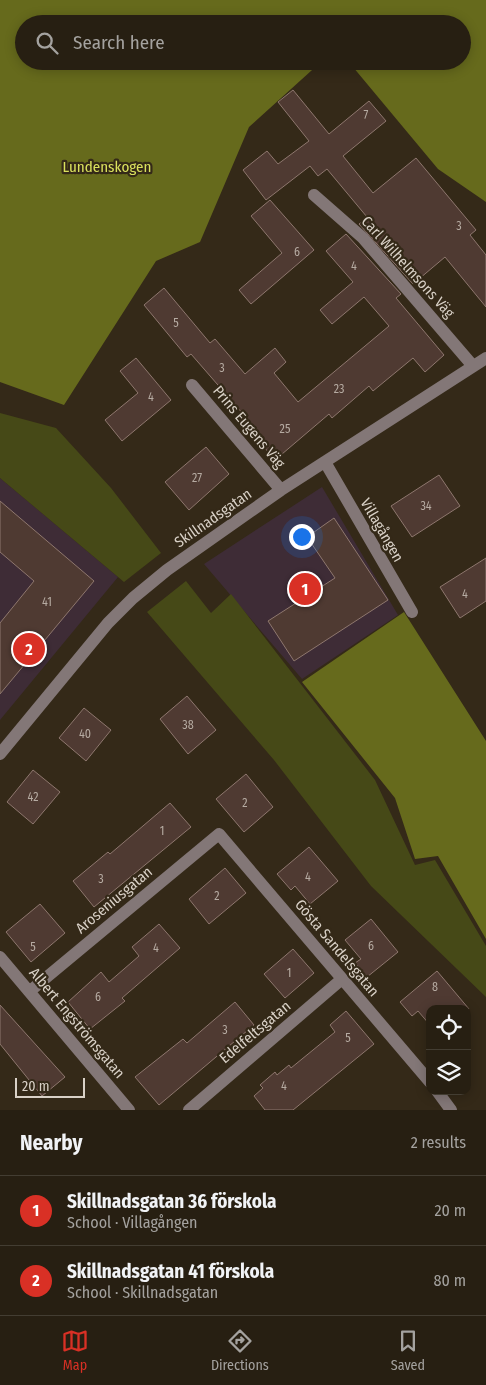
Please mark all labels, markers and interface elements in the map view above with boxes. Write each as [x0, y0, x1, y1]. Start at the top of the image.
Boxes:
search box [15, 15, 471, 70]
icon: search [33, 29, 61, 57]
text: Search here [73, 31, 165, 54]
house number: 7 [364, 108, 369, 122]
park label: Lundenskogen [63, 158, 151, 176]
street label: Carl Wilhelmsons Väg [358, 212, 458, 322]
house number: 3 [456, 219, 462, 233]
house number: 6 [294, 245, 300, 259]
house number: 4 [351, 259, 357, 273]
house number: 5 [173, 316, 179, 330]
house number: 3 [219, 361, 225, 375]
street label: Prins Eugens Väg [209, 382, 289, 472]
house number: 23 [334, 382, 344, 396]
house number: 4 [148, 390, 154, 404]
house number: 25 [280, 422, 291, 436]
house number: 27 [192, 471, 202, 485]
street label: Skillnadsgatan [171, 485, 255, 551]
street label: Villagången [357, 495, 407, 565]
house number: 34 [420, 499, 432, 513]
your location [289, 524, 315, 550]
pin: 1 [289, 570, 321, 608]
house number: 4 [462, 587, 468, 601]
house number: 41 [42, 595, 52, 609]
pin: 2 [13, 630, 45, 668]
house number: 38 [182, 718, 194, 732]
house number: 40 [79, 727, 91, 741]
house number: 42 [28, 790, 38, 804]
house number: 2 [242, 796, 248, 810]
house number: 1 [160, 824, 164, 838]
street label: Aroseniusgatan [72, 863, 156, 937]
house number: 4 [305, 870, 311, 884]
house number: 3 [98, 872, 104, 886]
house number: 2 [214, 889, 220, 903]
street label: Gösta Sandelsgatan [291, 896, 383, 1000]
house number: 6 [368, 939, 374, 953]
house number: 5 [30, 940, 36, 954]
house number: 4 [153, 941, 159, 955]
street label: Albert Engströmsgatan [26, 964, 128, 1082]
house number: 1 [287, 966, 291, 980]
house number: 8 [432, 980, 438, 994]
house number: 6 [95, 990, 101, 1004]
street label: Edelfeltsgatan [216, 997, 294, 1067]
map controls [426, 1005, 471, 1095]
button: locate [426, 1005, 471, 1050]
house number: 3 [222, 1023, 228, 1037]
house number: 5 [345, 1031, 351, 1045]
button: layers [426, 1050, 471, 1095]
scale bar [15, 1075, 85, 1098]
text: 20 m [22, 1078, 50, 1095]
house number: 4 [281, 1079, 287, 1093]
text: Nearby [20, 1130, 82, 1156]
text: 2 results [411, 1133, 466, 1152]
text: Skillnadsgatan 36 förskola [67, 1190, 276, 1213]
text: 1 [33, 1201, 39, 1220]
text: 20 m [435, 1201, 466, 1220]
text: School · Villagången [67, 1213, 198, 1232]
text: Skillnadsgatan 41 förskola [67, 1260, 274, 1283]
text: 2 [32, 1271, 40, 1290]
text: 80 m [434, 1271, 466, 1290]
text: School · Skillnadsgatan [67, 1283, 218, 1302]
tab: Map [61, 1327, 89, 1374]
tab: Directions [211, 1327, 269, 1374]
tab: Saved [391, 1327, 425, 1374]

